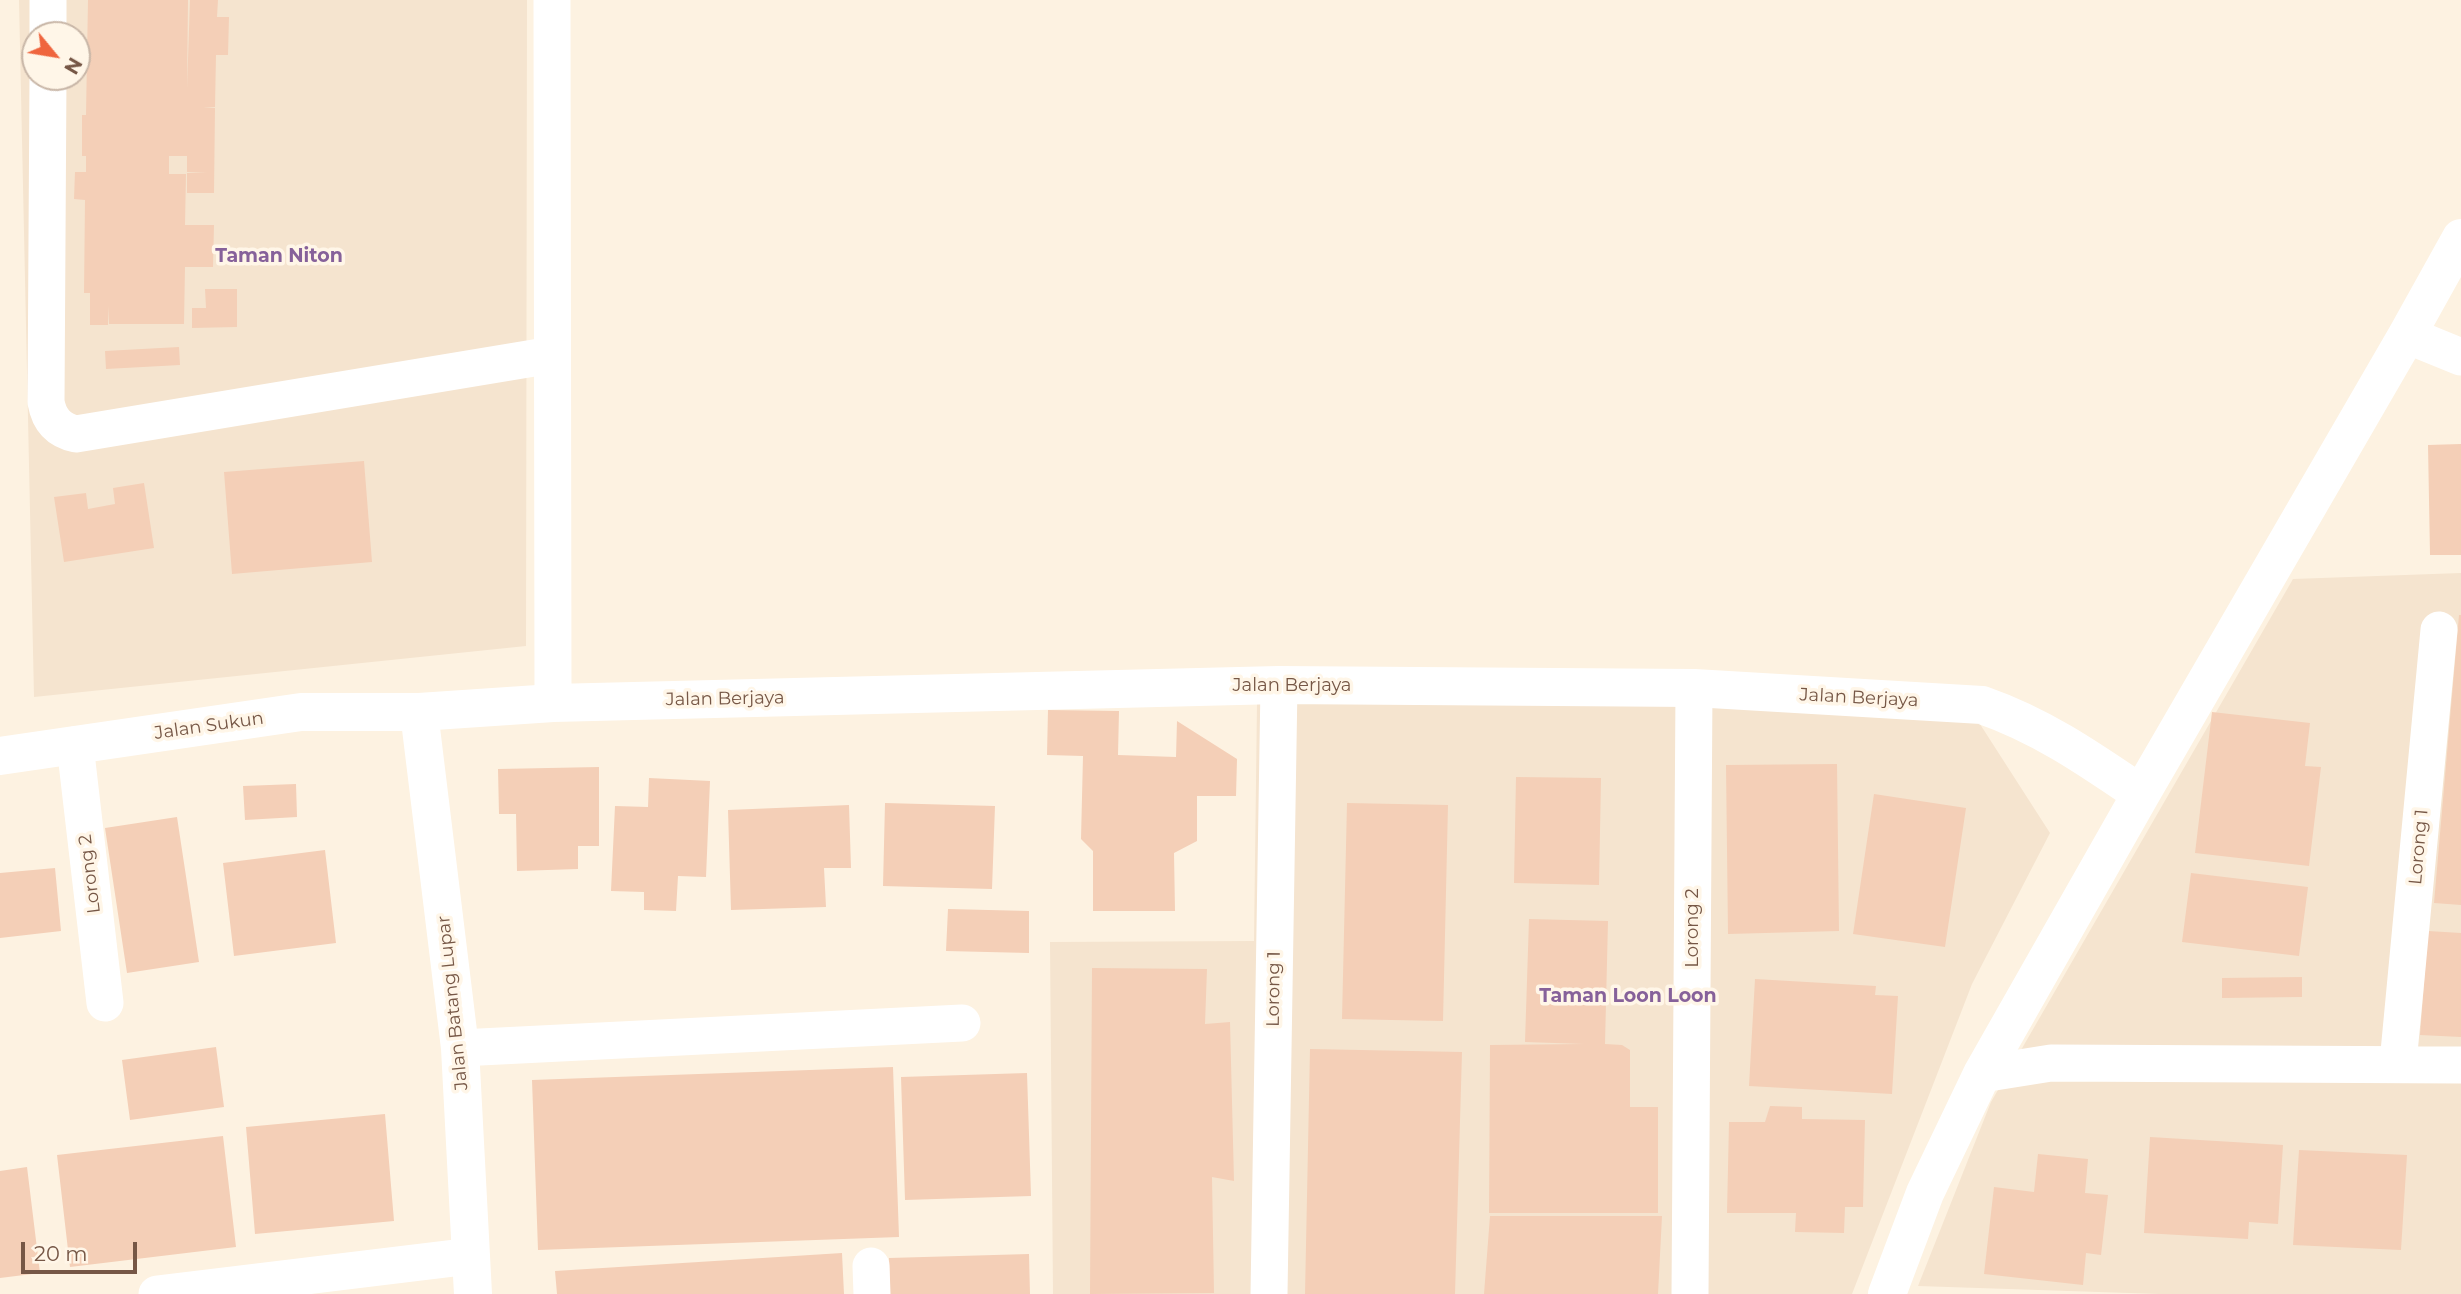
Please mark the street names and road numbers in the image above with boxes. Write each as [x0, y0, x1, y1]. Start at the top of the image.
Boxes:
street label: Jalan Berjaya [1233, 675, 1351, 697]
street label: Jalan Berjaya [1799, 684, 1919, 712]
street label: Jalan Berjaya [665, 687, 785, 711]
street label: Jalan Sukun [153, 708, 265, 744]
street label: Lorong 1 [2405, 808, 2433, 886]
street label: Lorong 2 [74, 833, 106, 915]
street label: Lorong 2 [1682, 888, 1704, 968]
street label: Jalan Batang Lupar [433, 915, 473, 1091]
street label: Lorong 1 [1263, 951, 1285, 1027]

